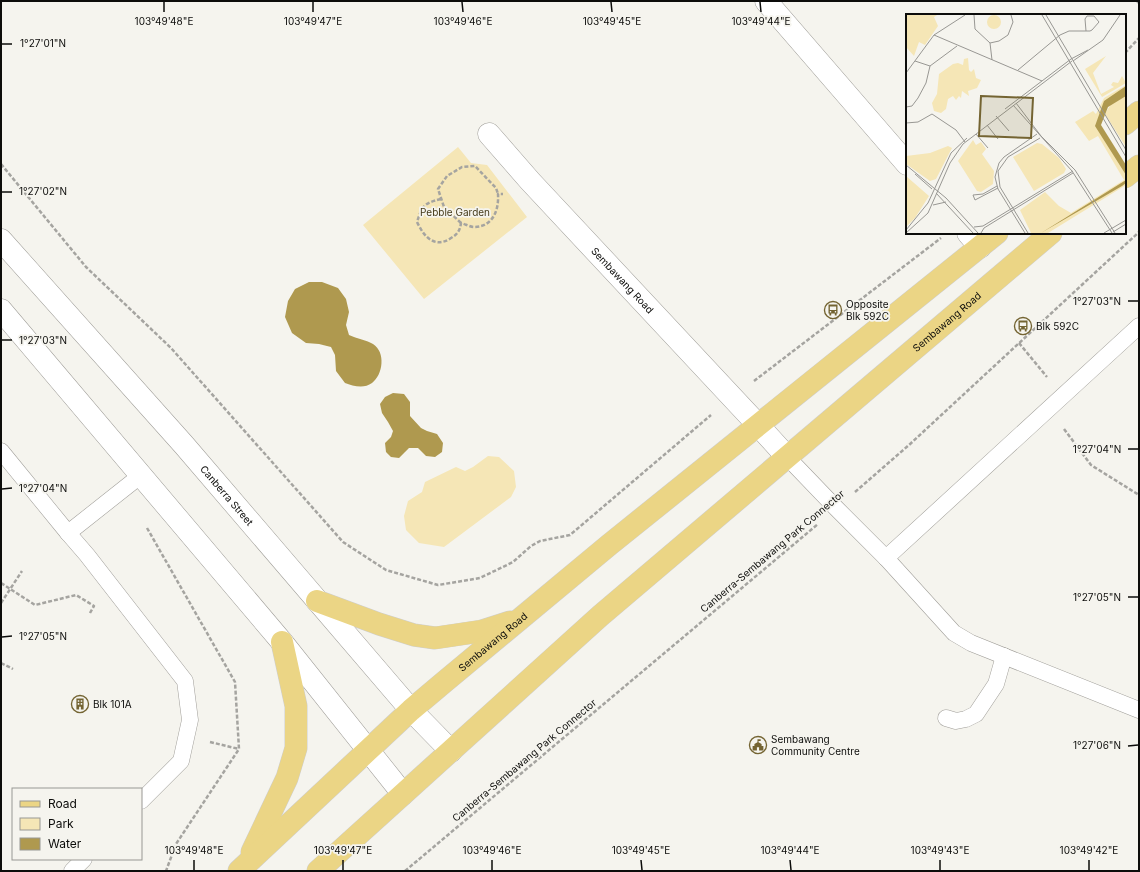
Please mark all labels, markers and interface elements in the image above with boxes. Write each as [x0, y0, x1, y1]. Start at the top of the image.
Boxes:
inset map [906, 14, 1126, 234]
text: 103°49'48"E [135, 15, 193, 27]
text: 103°49'47"E [284, 15, 342, 27]
text: 103°49'46"E [434, 15, 492, 27]
text: 103°49'45"E [583, 15, 641, 27]
text: 103°49'44"E [731, 15, 791, 27]
text: 1°27'01"N [20, 37, 66, 49]
text: 1°27'02"N [19, 185, 67, 197]
park label: Pebble Garden [420, 206, 490, 218]
street label: Sembawang Road [589, 245, 656, 316]
street label: Sembawang Road [910, 289, 983, 354]
text: 1°27'03"N [1073, 295, 1121, 307]
place label: Opposite Blk 592C [846, 298, 889, 322]
bus stop icon: Opposite Blk 592C [823, 300, 843, 320]
bus stop icon: Blk 592C [1013, 316, 1033, 336]
place label: Blk 592C [1036, 320, 1079, 332]
text: 1°27'03"N [19, 334, 67, 346]
text: 1°27'04"N [1073, 443, 1121, 455]
street label: Canberra Street [198, 463, 257, 528]
text: 1°27'04"N [19, 482, 67, 494]
street label: Canberra-Sembawang Park Connector [698, 487, 847, 615]
text: 1°27'05"N [1073, 591, 1121, 603]
street label: Sembawang Road [456, 610, 529, 674]
text: 1°27'05"N [19, 630, 67, 642]
building icon: Blk 101A [70, 694, 90, 714]
street label: Canberra-Sembawang Park Connector [450, 696, 599, 824]
place label: Blk 101A [93, 698, 132, 710]
place label: Sembawang Community Centre [771, 733, 860, 757]
public building icon: Sembawang Community Centre [748, 735, 768, 755]
text: 1°27'06"N [1073, 739, 1121, 751]
legend [12, 788, 142, 860]
text: Road [48, 796, 77, 811]
text: Park [48, 816, 74, 831]
text: Water [48, 836, 82, 851]
text: 103°49'48"E [165, 844, 223, 856]
text: 103°49'47"E [314, 844, 372, 856]
text: 103°49'46"E [463, 844, 521, 856]
text: 103°49'45"E [612, 844, 670, 856]
text: 103°49'44"E [760, 844, 820, 856]
text: 103°49'43"E [911, 844, 969, 856]
text: 103°49'42"E [1060, 844, 1118, 856]

